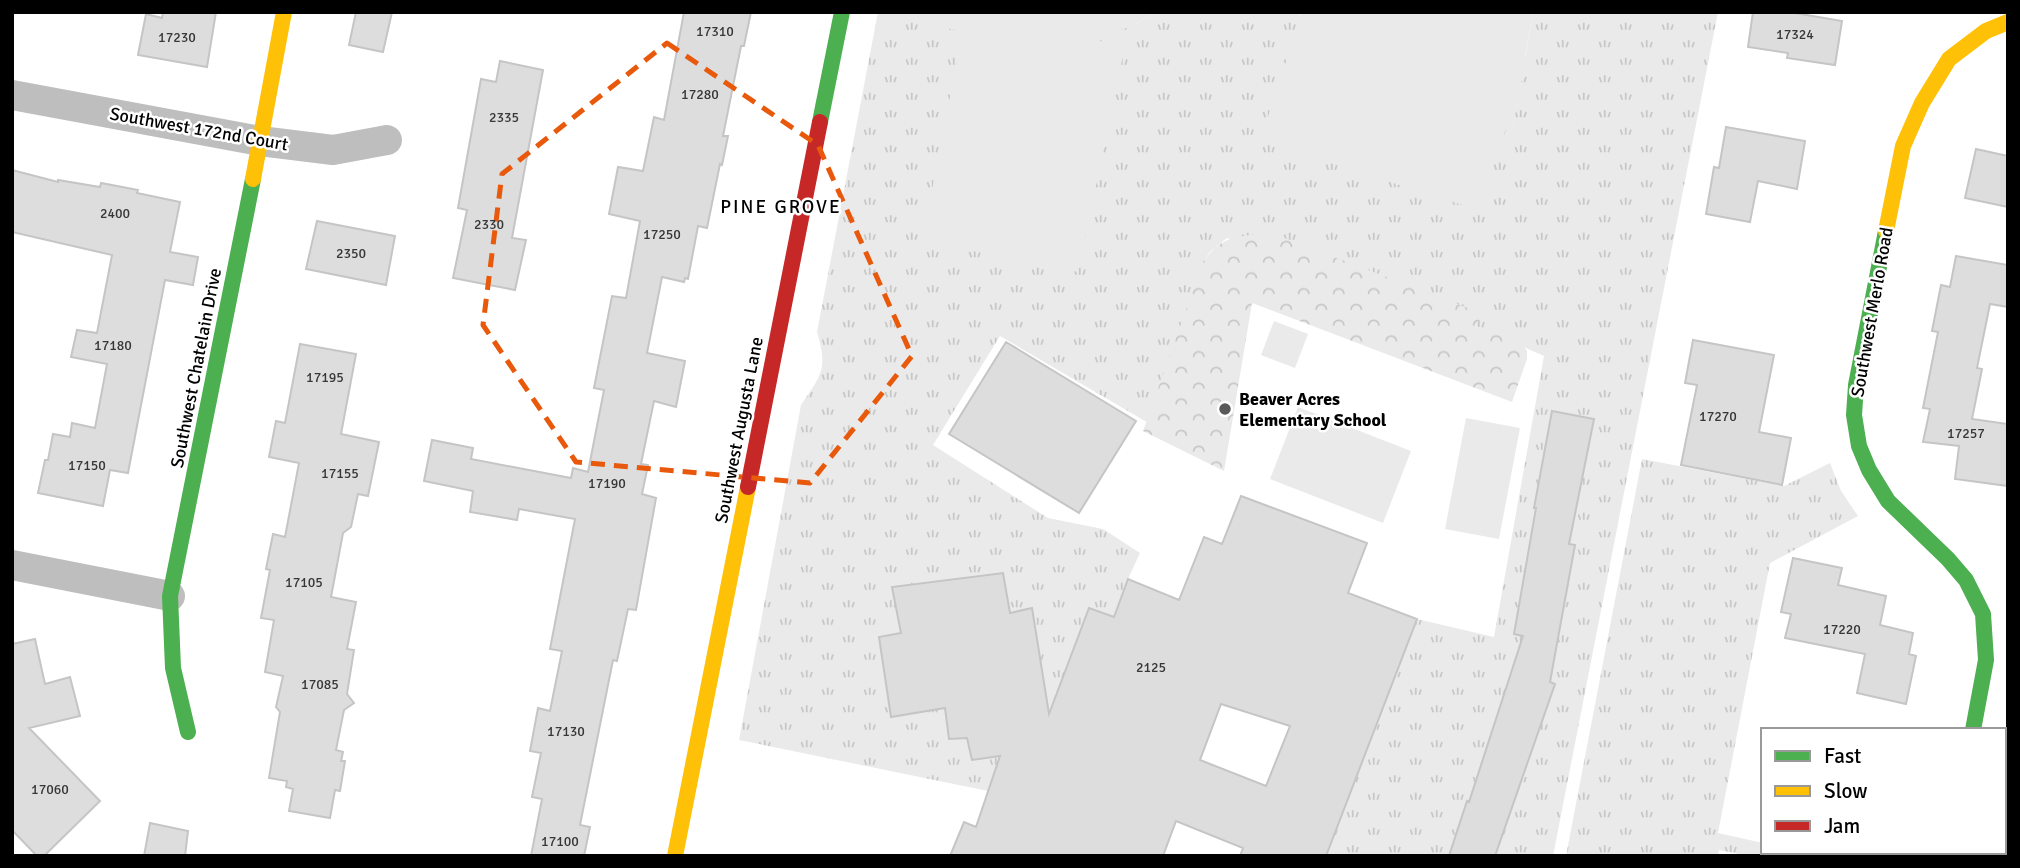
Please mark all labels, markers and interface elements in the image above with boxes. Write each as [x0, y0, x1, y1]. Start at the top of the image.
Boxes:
house number: 17310 [696, 23, 734, 40]
house number: 17324 [1776, 26, 1814, 43]
house number: 17230 [158, 29, 196, 46]
house number: 17280 [681, 86, 719, 103]
street label: Southwest 172nd Court [108, 102, 290, 156]
house number: 2335 [489, 109, 519, 126]
district label: PINE GROVE [720, 195, 842, 219]
house number: 2400 [100, 205, 130, 222]
house number: 2330 [474, 216, 504, 233]
street label: Southwest Merlo Road [1846, 225, 1898, 399]
house number: 17250 [643, 226, 681, 243]
house number: 2350 [336, 245, 366, 262]
street label: Southwest Chatelain Drive [166, 266, 226, 470]
street label: Southwest Augusta Lane [710, 335, 768, 525]
house number: 17180 [94, 337, 132, 354]
house number: 17195 [306, 369, 344, 386]
place label: Beaver Acres Elementary School [1239, 388, 1387, 431]
marker: Beaver Acres Elementary School [1217, 401, 1233, 417]
house number: 17270 [1699, 408, 1737, 425]
house number: 17257 [1947, 425, 1985, 442]
house number: 17150 [68, 457, 106, 474]
house number: 17155 [321, 465, 359, 482]
house number: 17190 [588, 475, 626, 492]
house number: 17105 [285, 574, 323, 591]
house number: 17220 [1823, 621, 1861, 638]
house number: 2125 [1136, 659, 1166, 676]
house number: 17085 [301, 676, 339, 693]
house number: 17130 [547, 723, 585, 740]
legend [1761, 728, 2006, 854]
text: Fast [1824, 743, 1861, 769]
text: Slow [1824, 778, 1868, 804]
house number: 17060 [31, 781, 69, 798]
text: Jam [1824, 813, 1860, 839]
house number: 17100 [541, 833, 579, 850]

